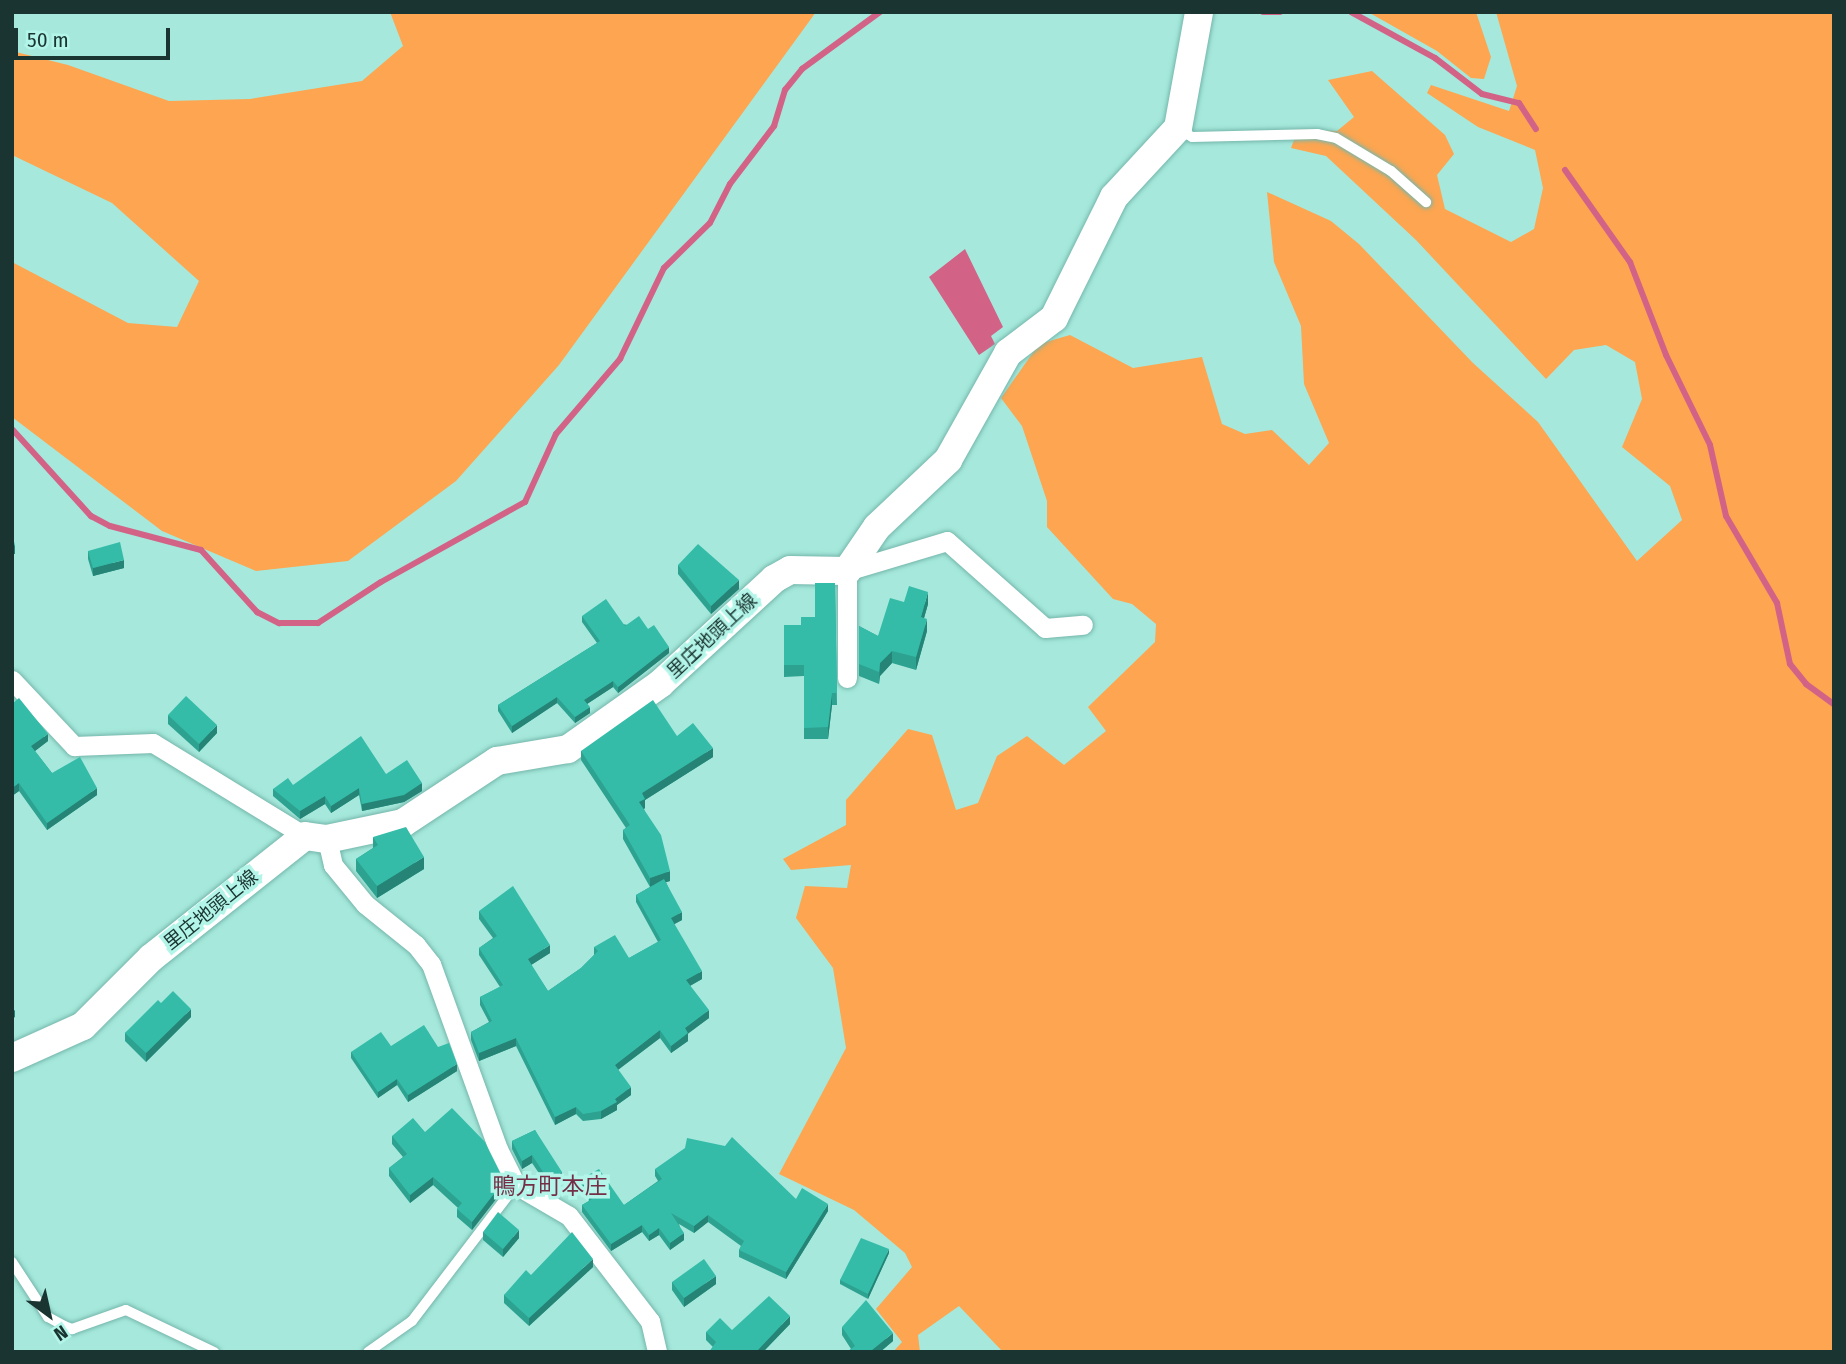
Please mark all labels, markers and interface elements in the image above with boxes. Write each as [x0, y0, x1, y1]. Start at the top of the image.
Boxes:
scale bar [18, 14, 173, 58]
text: 50 m [27, 27, 69, 53]
street label: 里庄地頭上線 [663, 589, 761, 683]
street label: 里庄地頭上線 [160, 865, 262, 955]
district label: 鴨方町本庄 [493, 1172, 607, 1200]
north arrow [14, 1280, 84, 1350]
text: N [50, 1320, 72, 1346]

